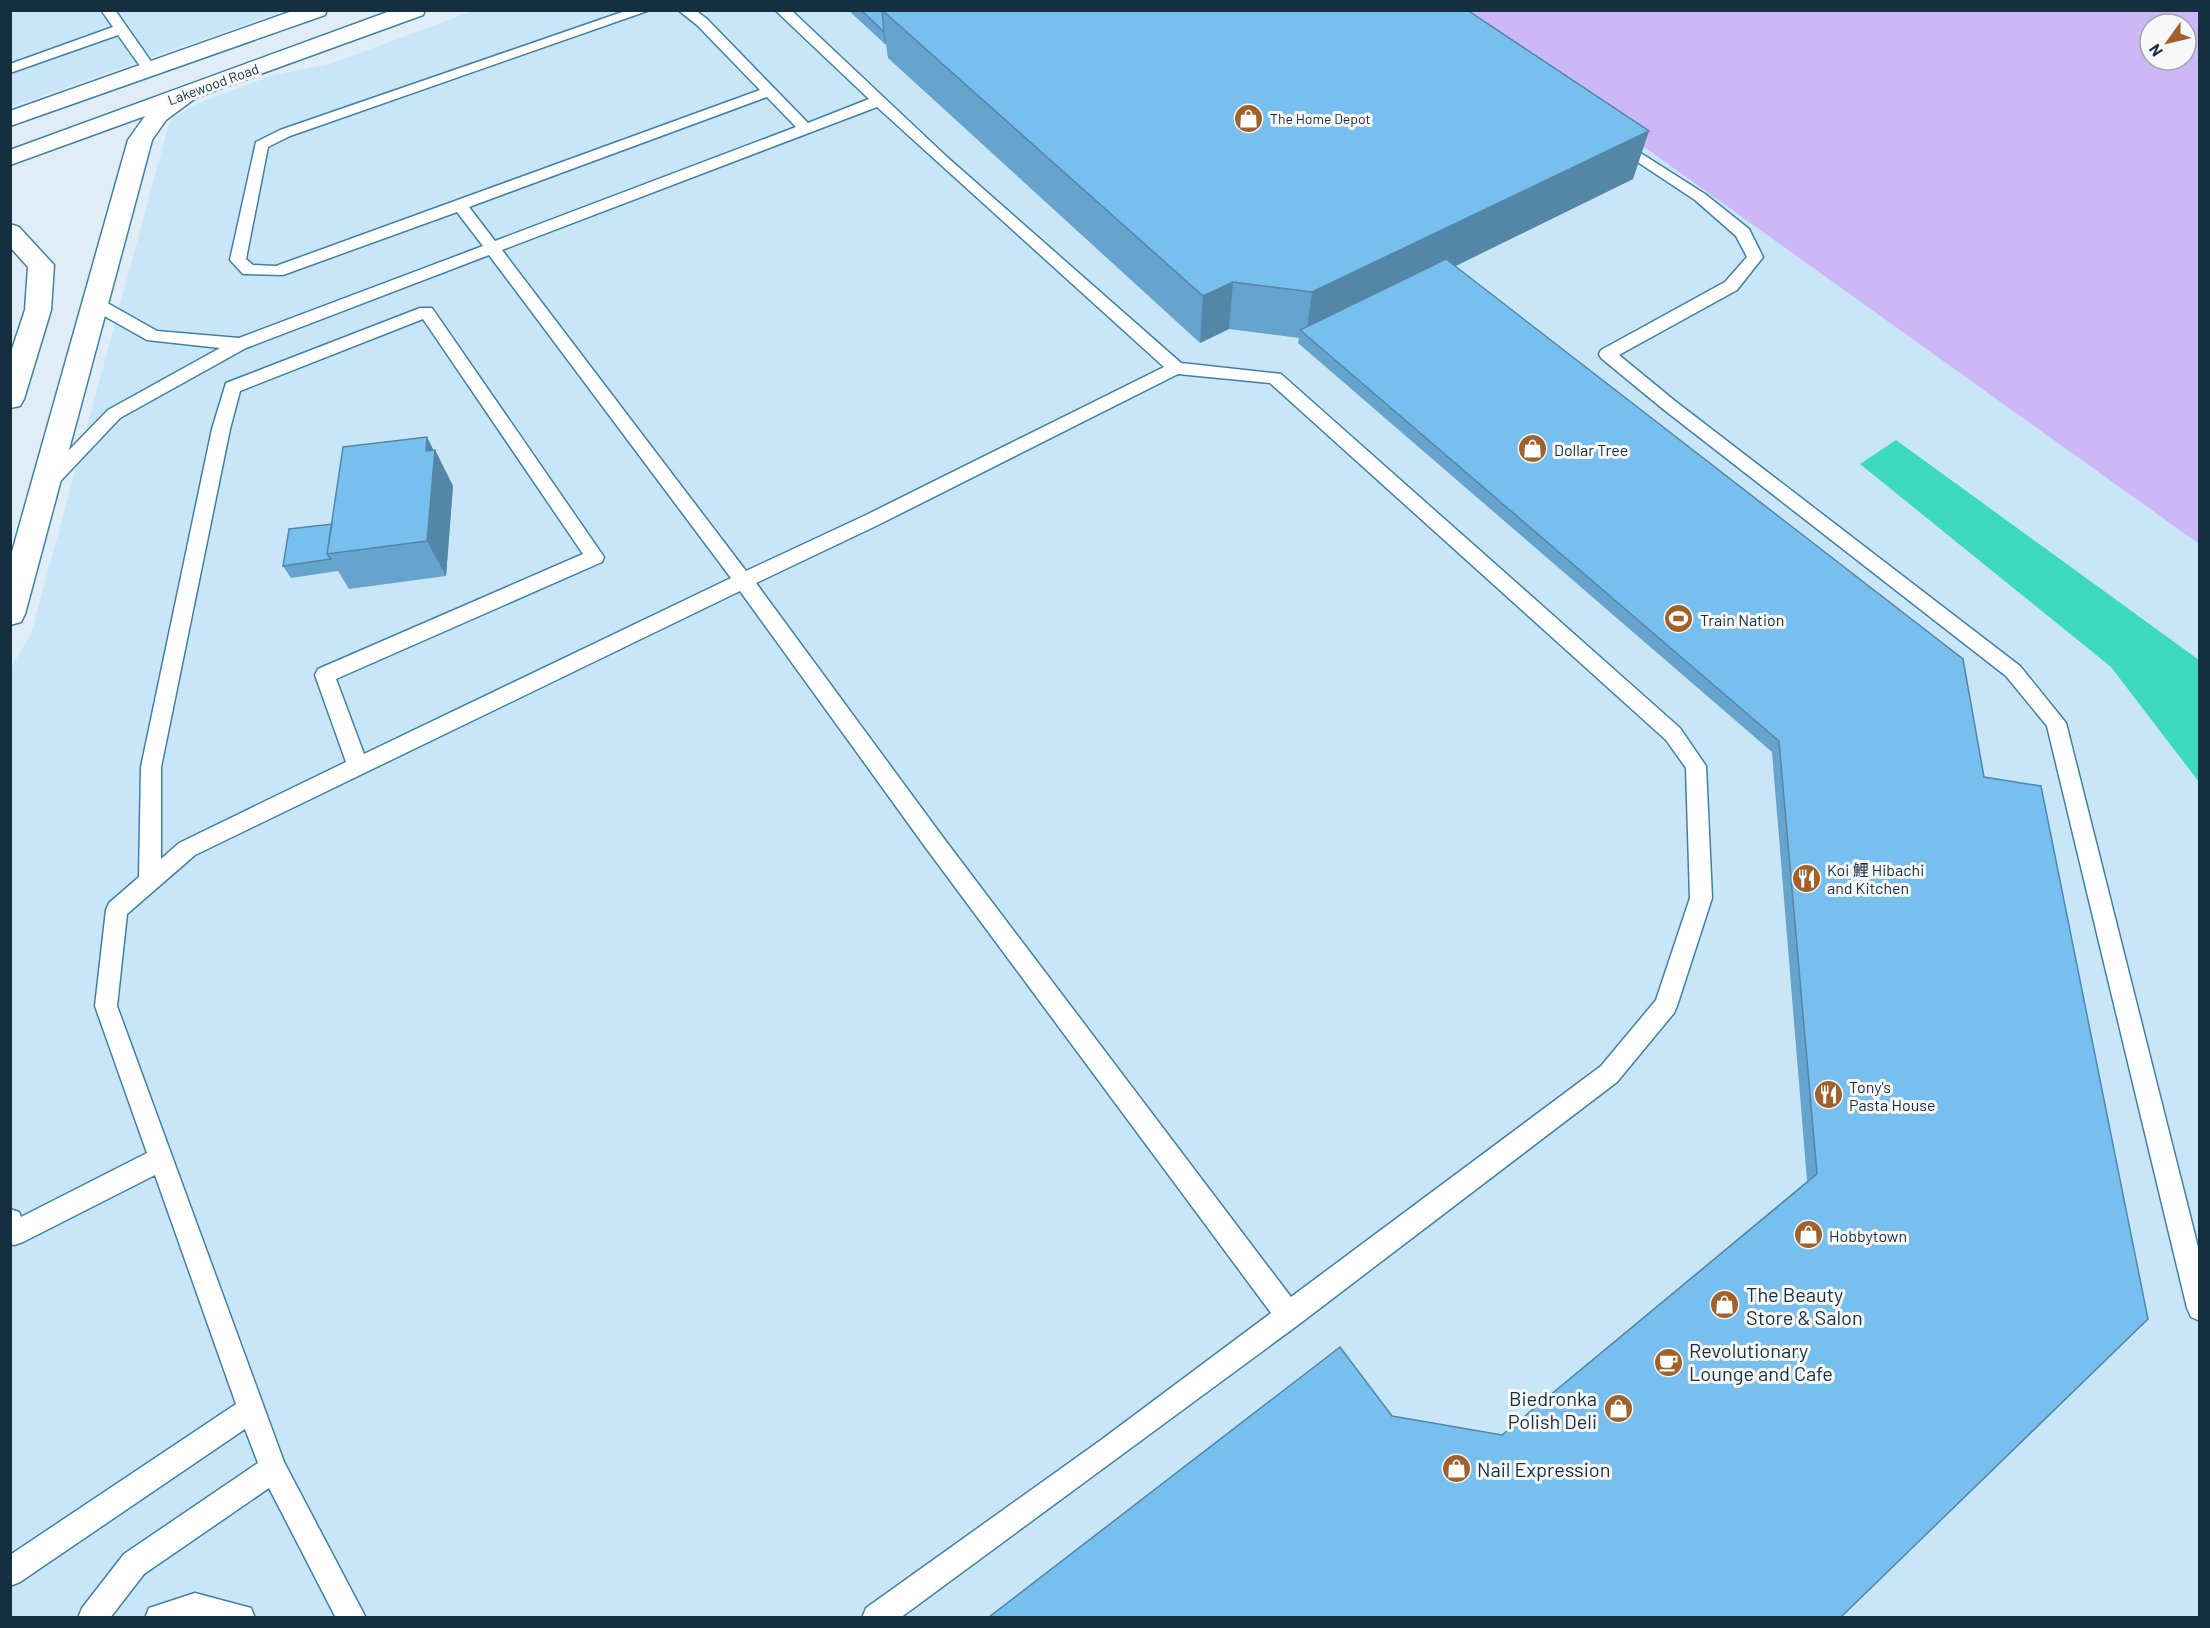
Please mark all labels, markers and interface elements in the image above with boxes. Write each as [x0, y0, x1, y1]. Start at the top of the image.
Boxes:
north arrow [2138, 12, 2198, 72]
text: N [2144, 41, 2166, 60]
street label: Lakewood Road [165, 60, 261, 108]
shop icon: The Home Depot [1233, 102, 1265, 134]
place label: The Home Depot [1270, 110, 1371, 127]
shop icon: Dollar Tree [1517, 433, 1549, 465]
place label: Dollar Tree [1554, 440, 1628, 459]
sports icon: Train Nation [1663, 603, 1695, 635]
place label: Train Nation [1700, 610, 1784, 629]
place label: Koi 鯉 Hibachi and Kitchen [1827, 860, 1924, 897]
restaurant icon: Koi 鯉 Hibachi and Kitchen [1790, 862, 1822, 894]
place label: Tony's Pasta House [1849, 1077, 1935, 1114]
restaurant icon: Tony's Pasta House [1812, 1079, 1844, 1111]
shop icon: Hobbytown [1792, 1219, 1824, 1251]
place label: Hobbytown [1829, 1226, 1907, 1245]
place label: The Beauty Store & Salon [1746, 1282, 1863, 1329]
shop icon: The Beauty Store & Salon [1709, 1289, 1741, 1321]
place label: Revolutionary Lounge and Cafe [1689, 1338, 1833, 1385]
cafe icon: Revolutionary Lounge and Cafe [1652, 1346, 1684, 1378]
place label: Biedronka Polish Deli [1508, 1386, 1597, 1433]
shop icon: Biedronka Polish Deli [1602, 1393, 1634, 1425]
shop icon: Nail Expression [1440, 1453, 1472, 1485]
place label: Nail Expression [1477, 1457, 1611, 1481]

